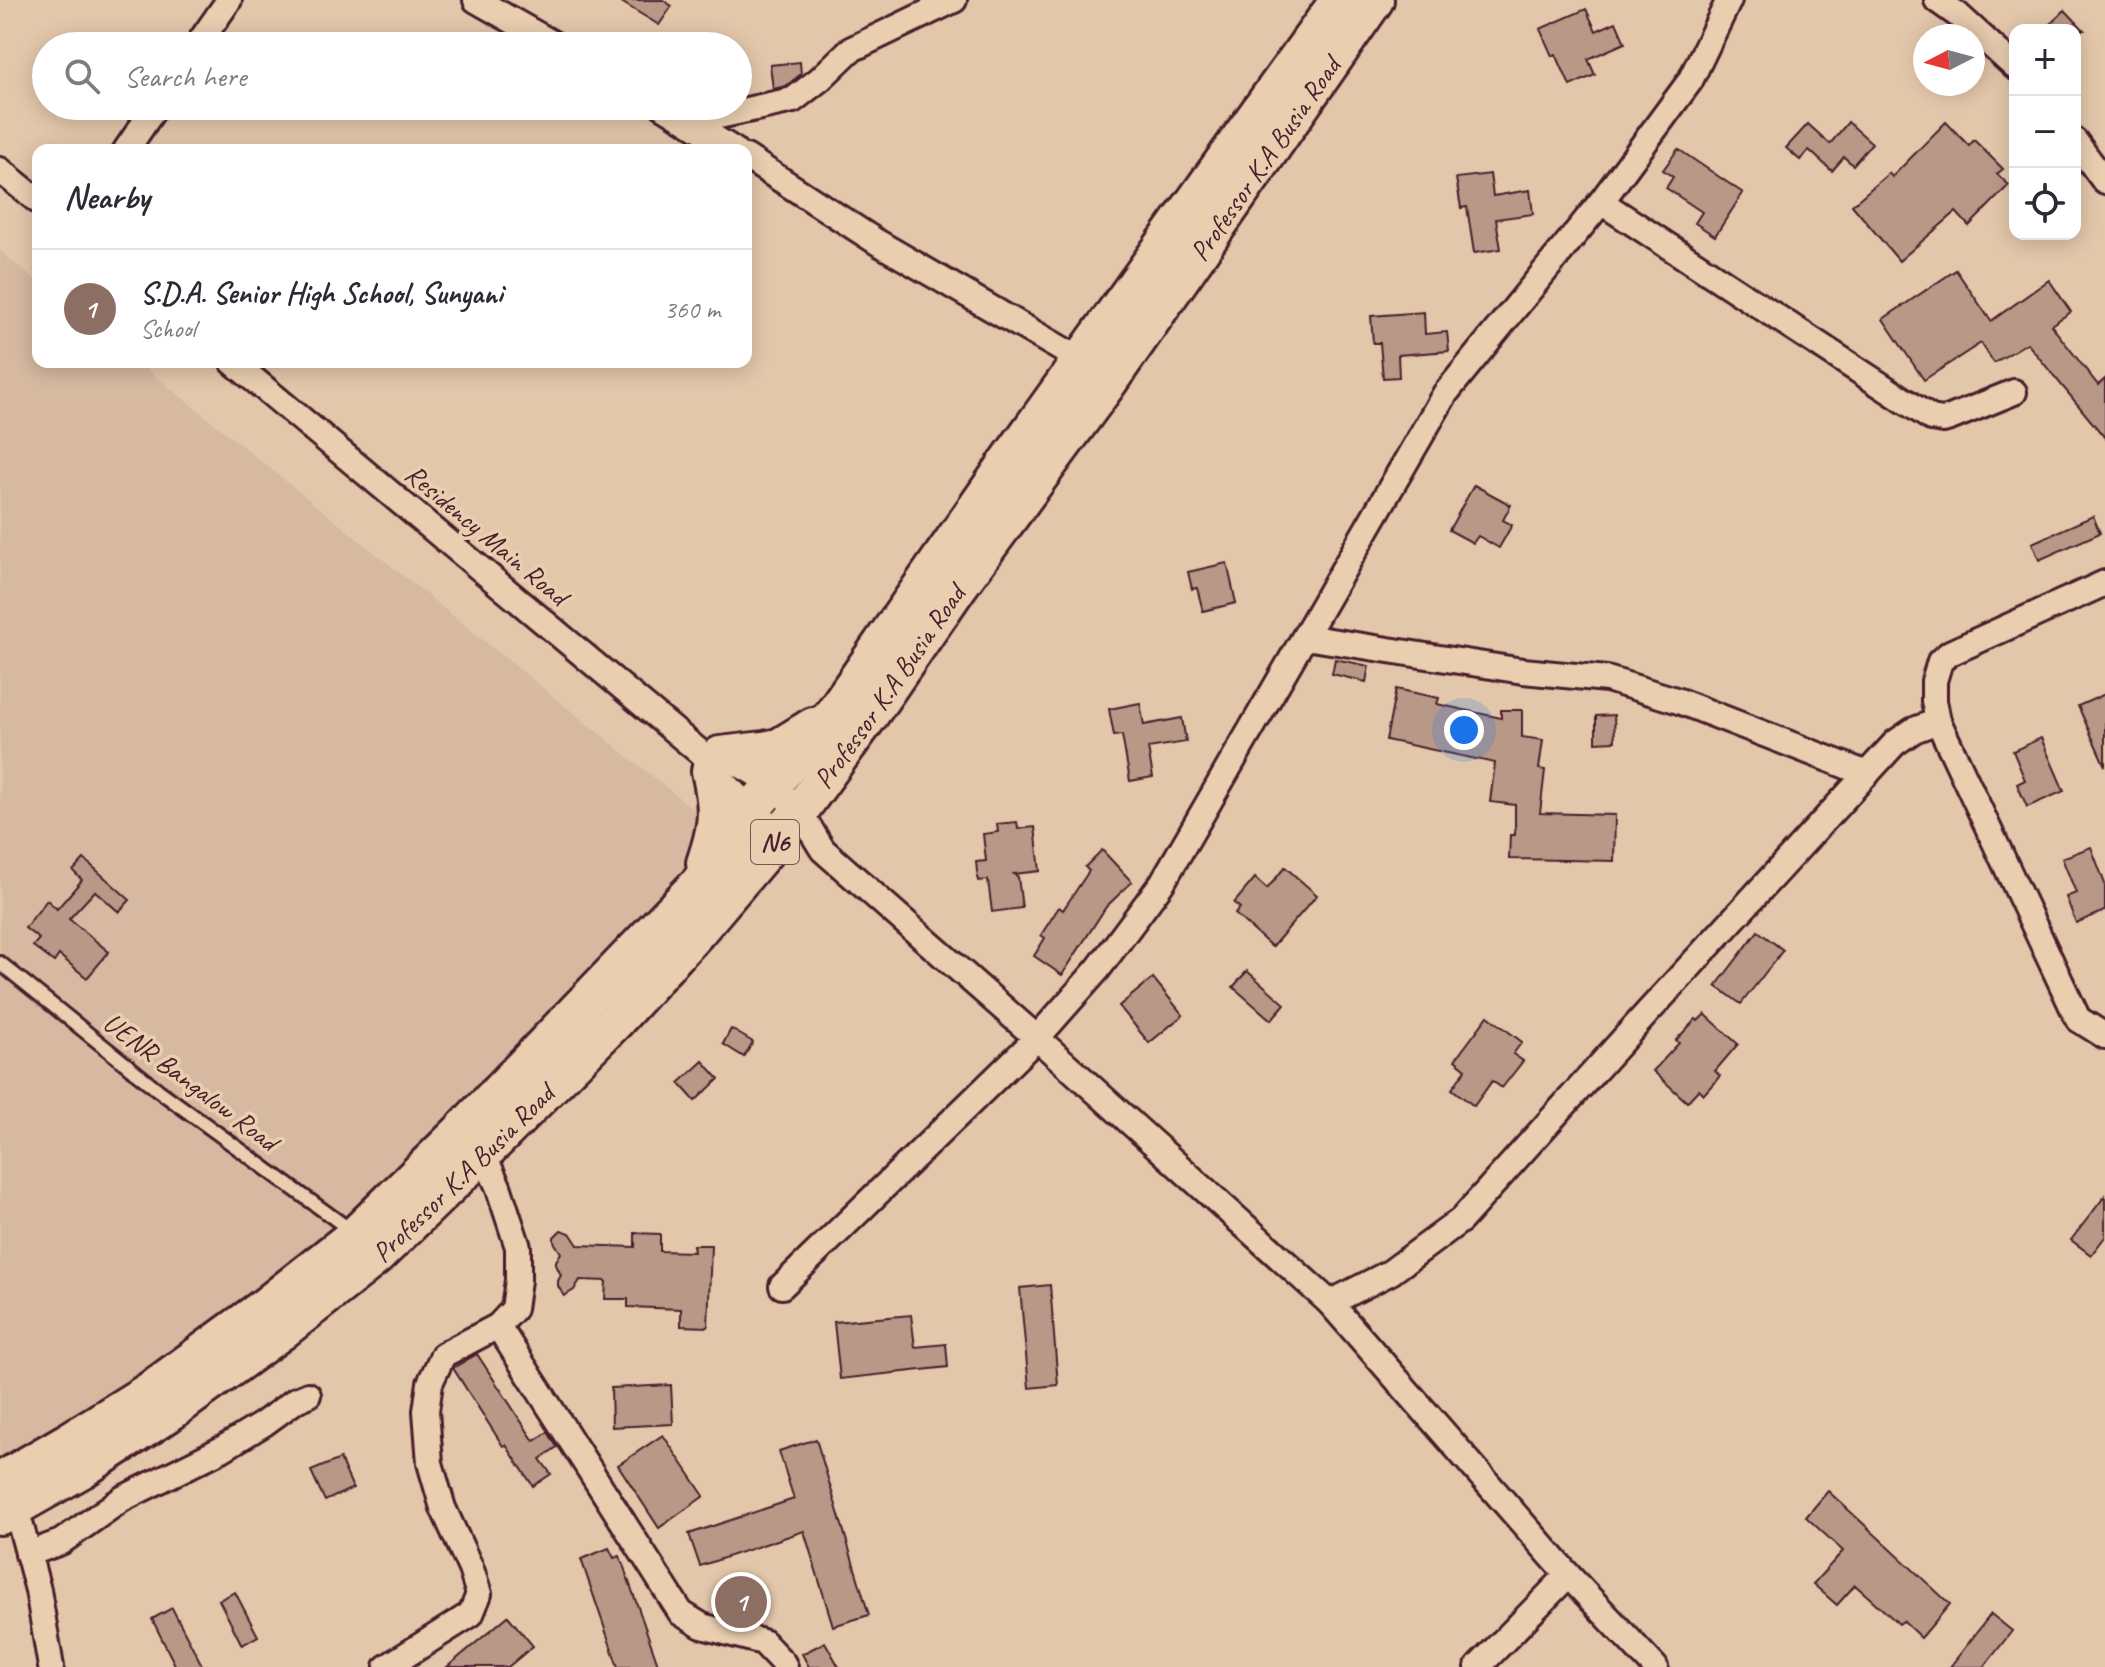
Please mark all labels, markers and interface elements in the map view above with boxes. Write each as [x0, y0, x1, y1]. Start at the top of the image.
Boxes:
north arrow [1913, 24, 1985, 96]
map controls [2009, 24, 2081, 240]
button: + [2009, 24, 2081, 96]
search box [32, 32, 752, 120]
street label: Professor K.A Busia Road [1182, 47, 1350, 268]
icon: search [60, 54, 104, 98]
text: Search here [124, 57, 246, 95]
button: − [2009, 96, 2081, 168]
button: locate [2009, 168, 2081, 240]
text: Nearby [64, 175, 150, 218]
text: S.D.A. Senior High School, Sunyani [140, 274, 503, 312]
text: 1 [84, 293, 96, 326]
text: 360 m [664, 293, 720, 326]
text: School [140, 312, 196, 345]
street label: Residency Main Road [398, 456, 578, 615]
street label: Professor K.A Busia Road [805, 575, 975, 795]
your location [1444, 710, 1484, 750]
road number: N6 [751, 820, 799, 864]
street label: UENR Bangalow Road [97, 1004, 288, 1161]
street label: Professor K.A Busia Road [364, 1074, 564, 1270]
pin: 1 [715, 1572, 767, 1632]

